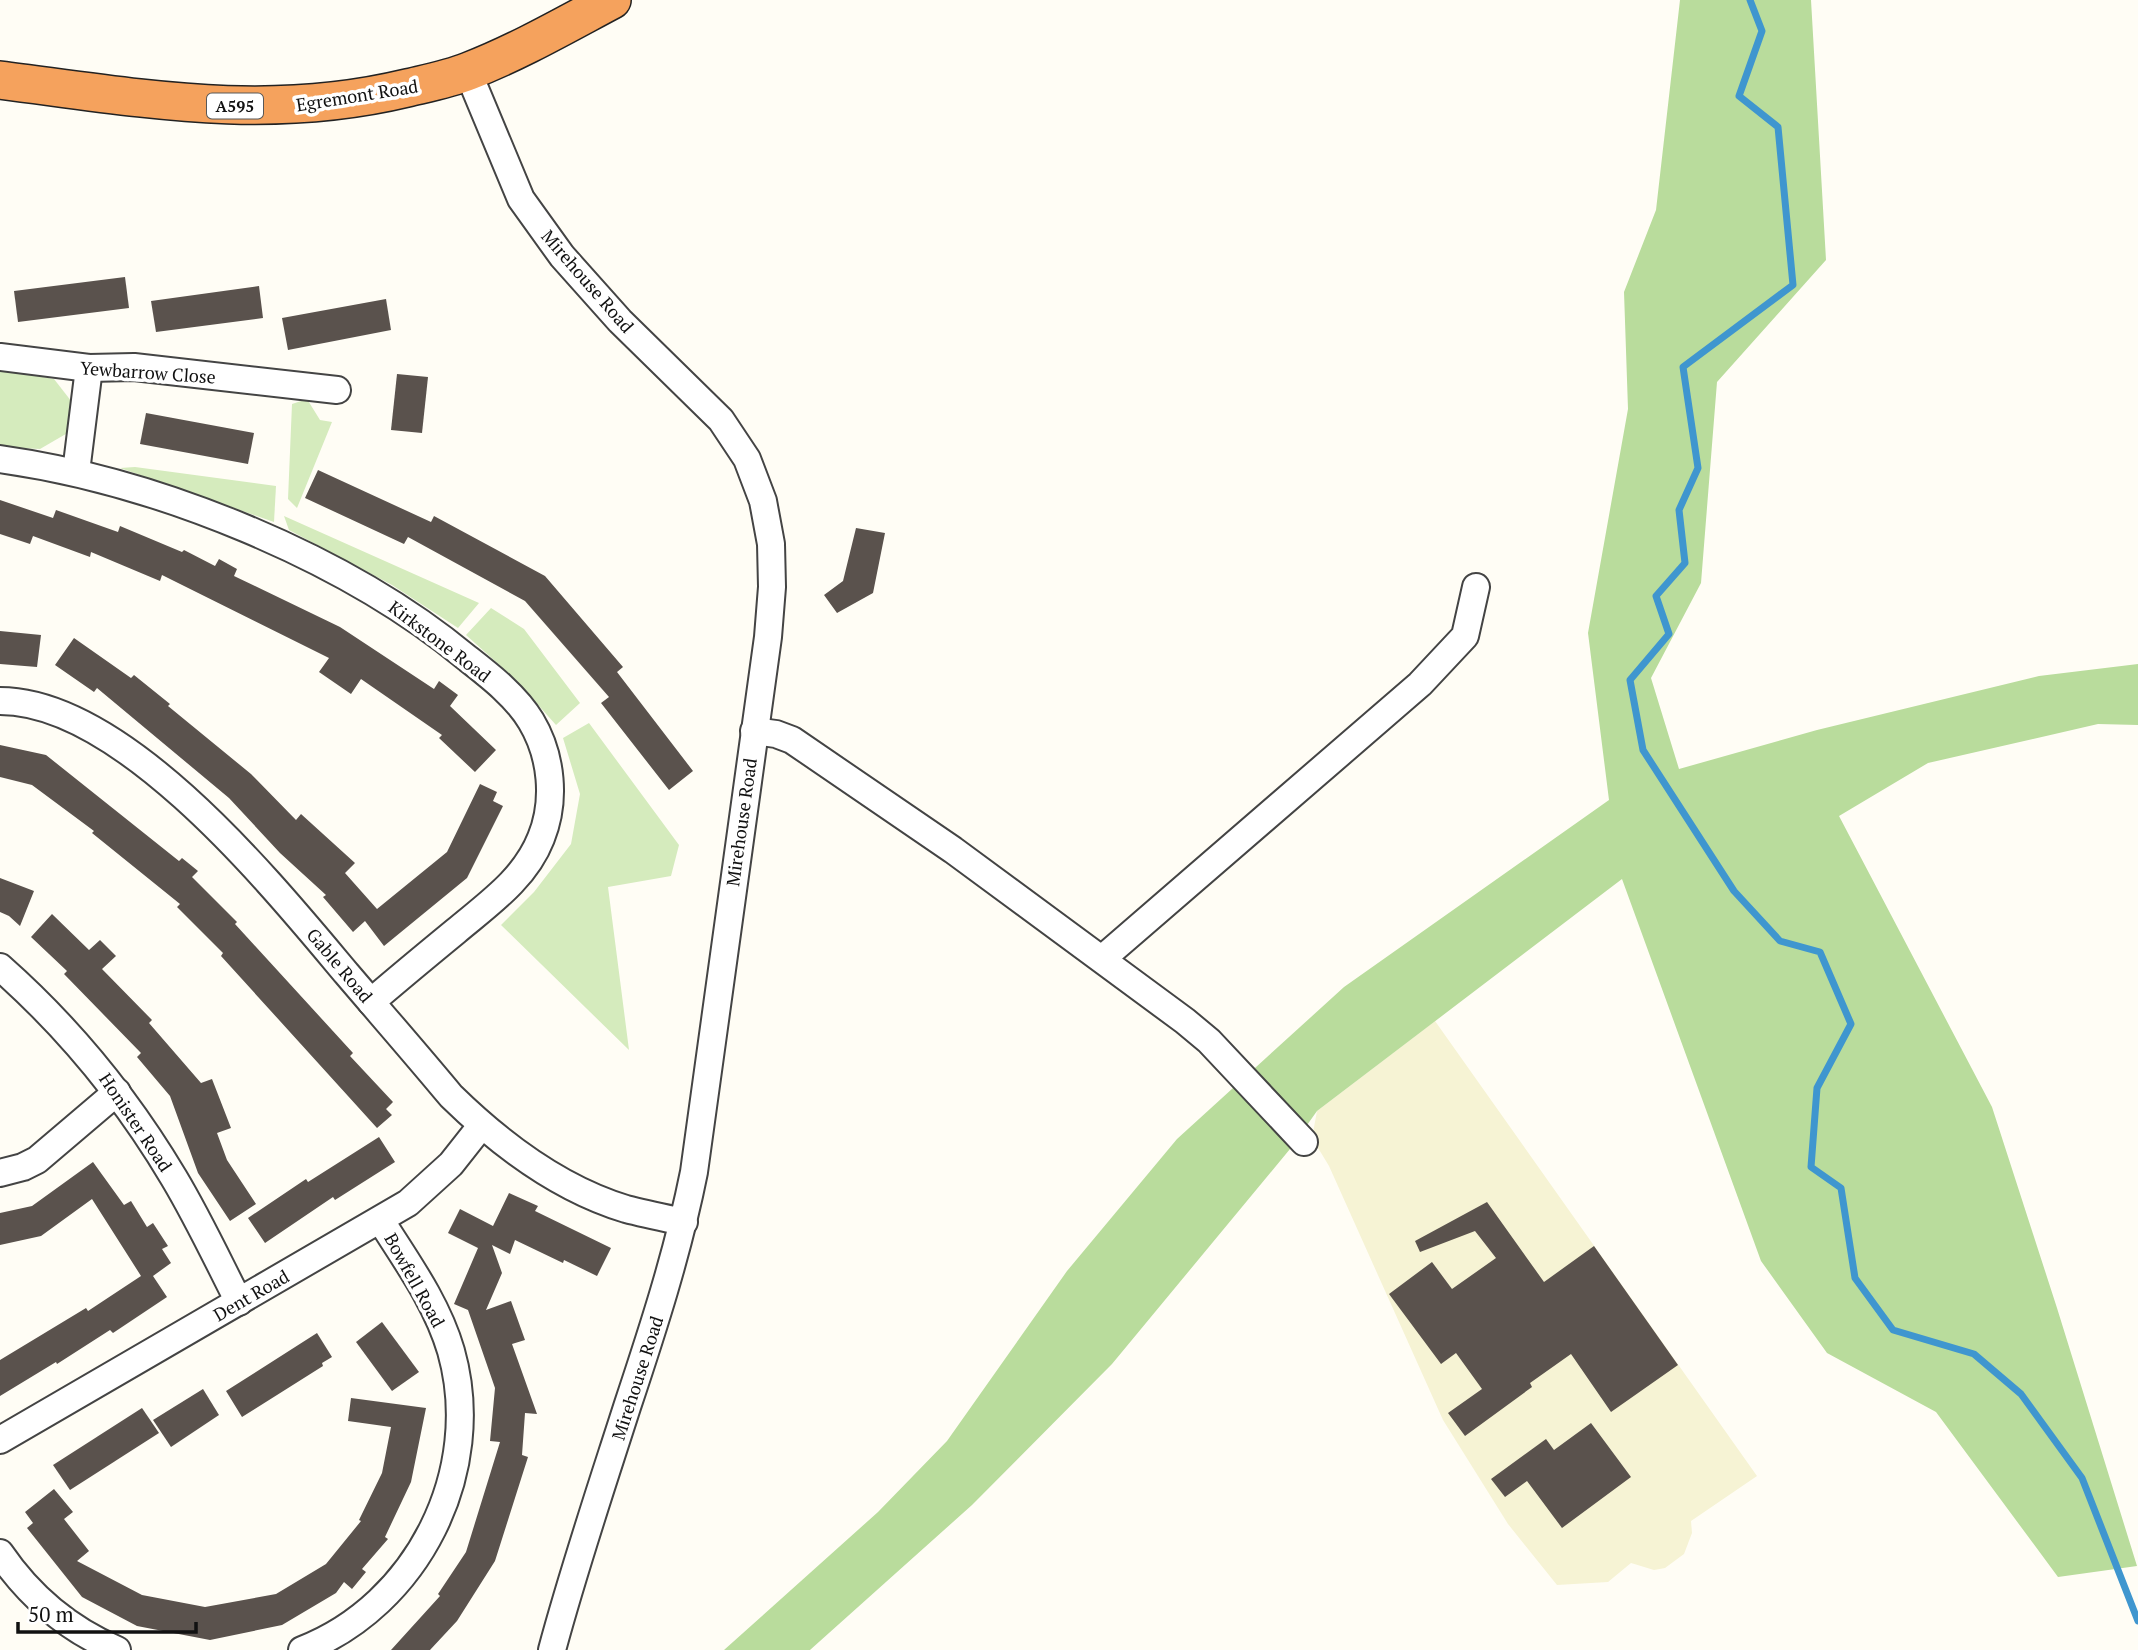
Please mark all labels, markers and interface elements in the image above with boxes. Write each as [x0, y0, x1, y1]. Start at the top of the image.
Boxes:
street label: Egremont Road [294, 74, 420, 116]
road number: A595 [207, 94, 263, 118]
street label: Mirehouse Road [537, 224, 639, 338]
street label: Yewbarrow Close [79, 355, 217, 389]
street label: Kirkstone Road [384, 595, 496, 687]
street label: Mirehouse Road [720, 756, 762, 888]
street label: Gable Road [302, 923, 378, 1007]
street label: Honister Road [94, 1068, 178, 1176]
street label: Bowfell Road [379, 1229, 451, 1331]
street label: Dent Road [209, 1264, 293, 1326]
street label: Mirehouse Road [606, 1313, 668, 1443]
scale bar [18, 1590, 196, 1634]
text: 50 m [28, 1600, 74, 1628]

